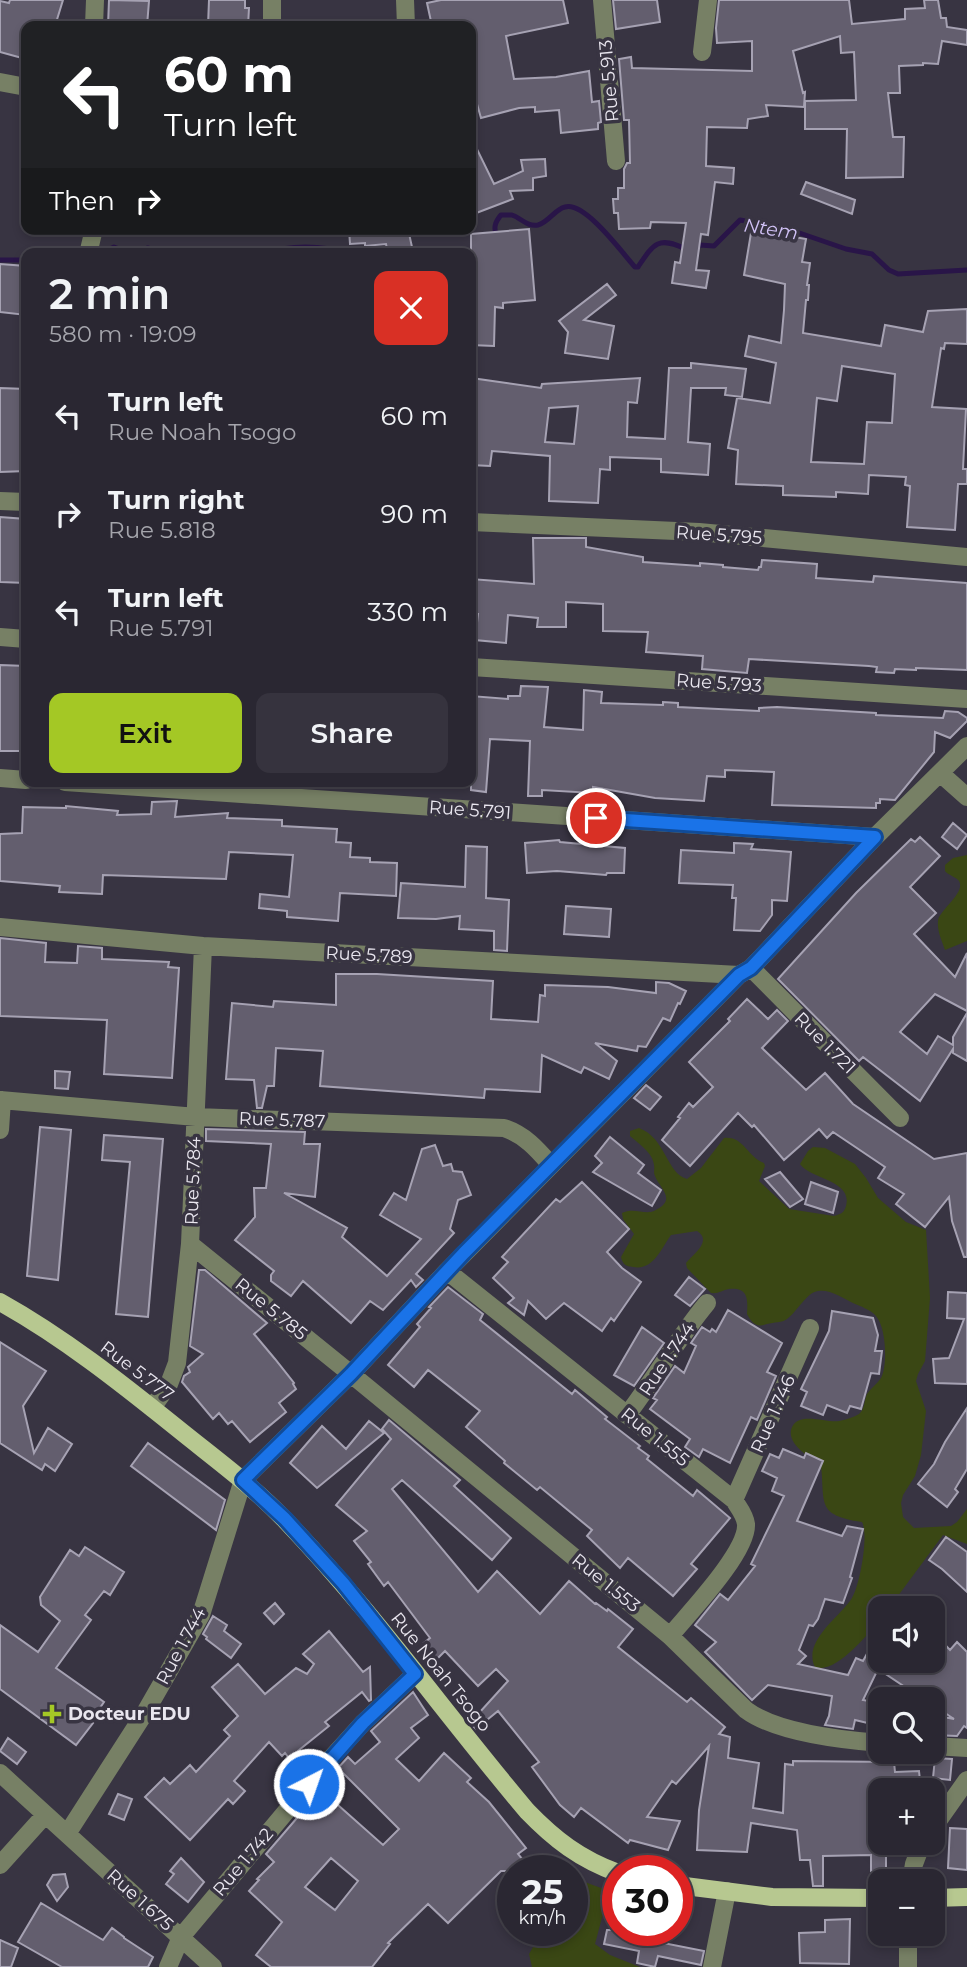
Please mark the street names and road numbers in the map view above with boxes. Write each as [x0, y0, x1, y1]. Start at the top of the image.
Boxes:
street label: Rue 5.913 [594, 39, 624, 123]
street label: Rue 5.795 [675, 521, 763, 549]
street label: Rue 5.793 [675, 669, 763, 697]
street label: Rue 5.791 [428, 796, 512, 824]
street label: Rue 5.789 [325, 942, 413, 968]
street label: Rue 1.721 [790, 1008, 860, 1078]
street label: Rue 5.787 [238, 1107, 326, 1133]
street label: Rue 5.784 [180, 1136, 206, 1225]
street label: Rue 5.785 [230, 1273, 312, 1345]
street label: Rue 1.744 [634, 1318, 700, 1400]
street label: Rue 5.777 [96, 1336, 178, 1406]
street label: Rue 1.746 [746, 1372, 800, 1456]
street label: Rue 1.555 [616, 1403, 694, 1471]
street label: Rue 1.553 [567, 1549, 645, 1617]
street label: Rue 1.744 [152, 1604, 210, 1688]
street label: Rue Noah Tsogo [386, 1608, 496, 1736]
street label: Rue 1.742 [208, 1823, 278, 1901]
street label: Rue 1.675 [102, 1864, 178, 1936]

